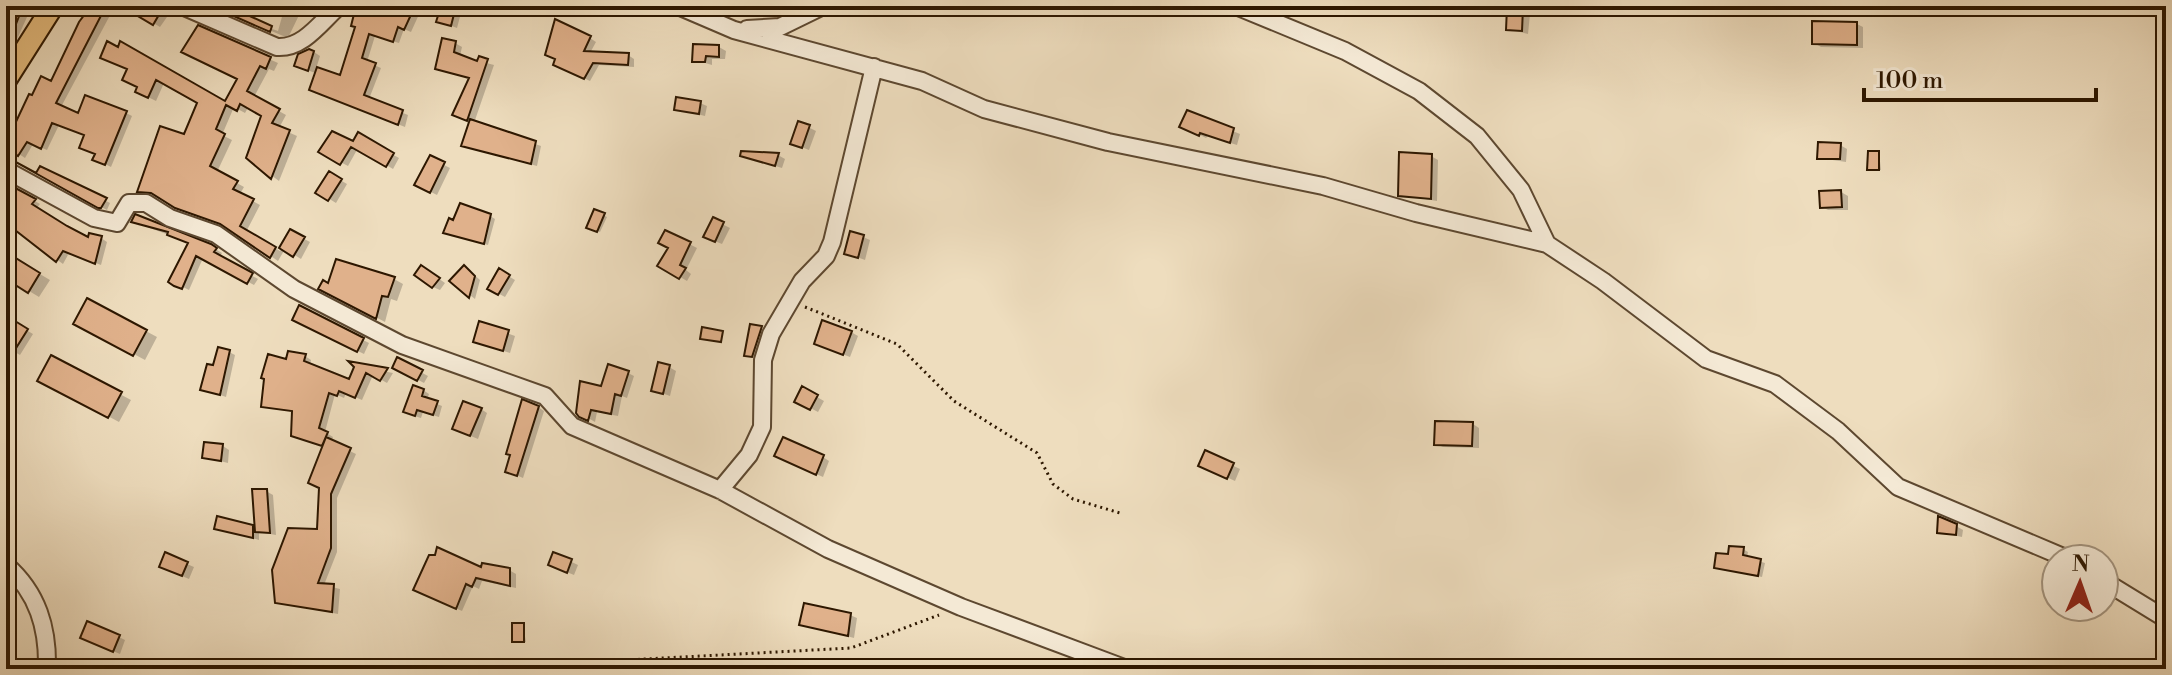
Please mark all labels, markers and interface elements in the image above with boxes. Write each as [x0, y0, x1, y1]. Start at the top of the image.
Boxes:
scale bar [1864, 52, 2096, 102]
text: 100 m [1876, 66, 1943, 96]
north arrow [2040, 543, 2120, 623]
text: N [2071, 551, 2090, 578]

